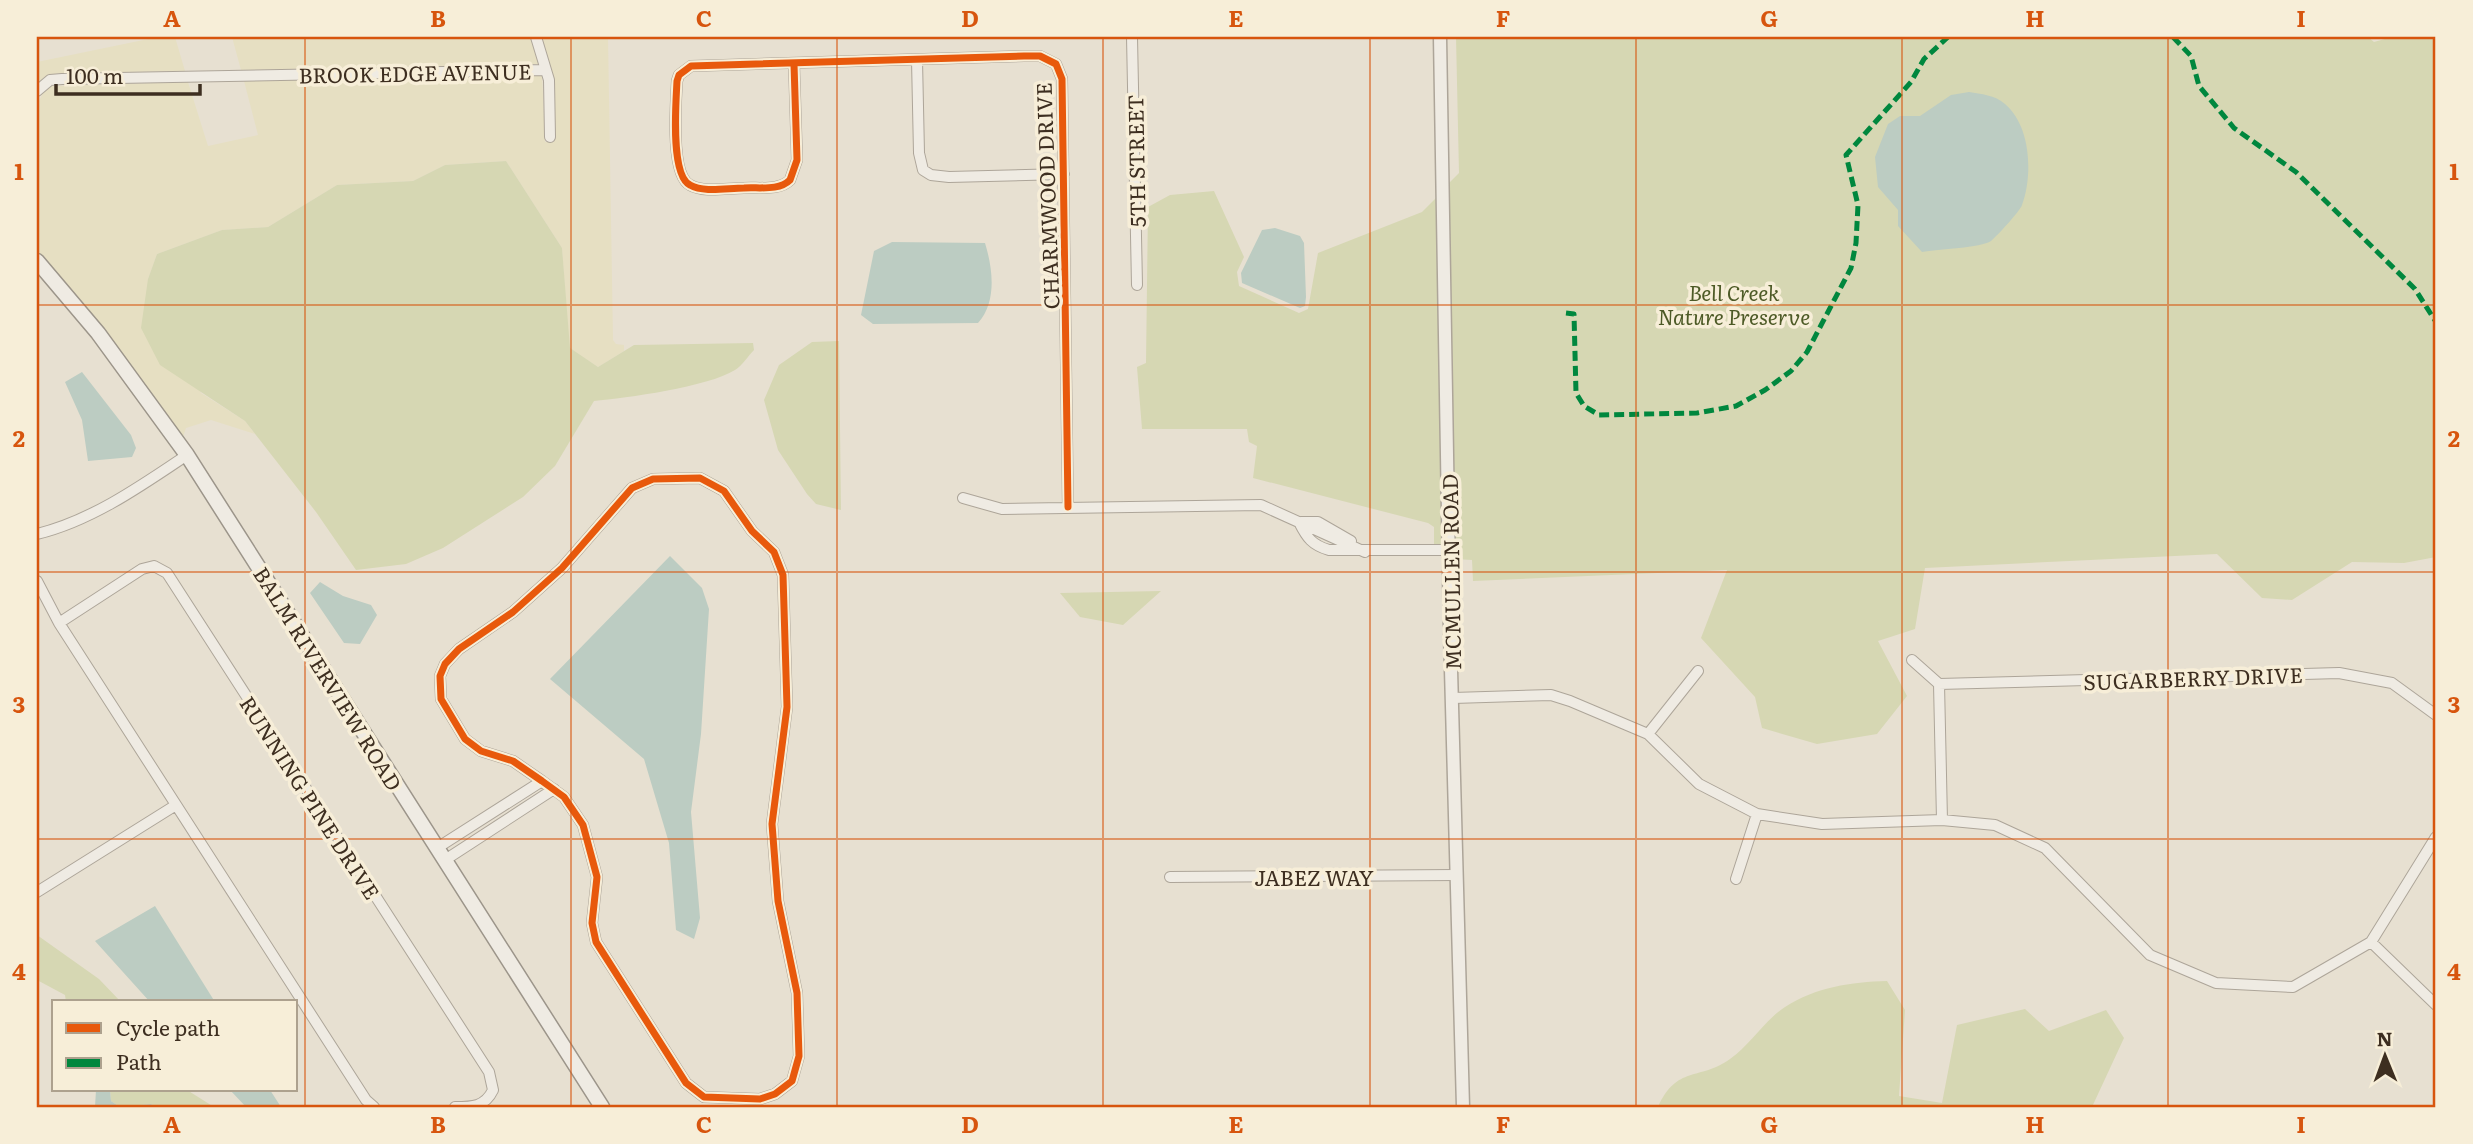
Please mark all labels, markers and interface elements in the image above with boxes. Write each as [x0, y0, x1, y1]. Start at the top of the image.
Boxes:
text: A [163, 0, 181, 34]
text: B [430, 0, 446, 34]
text: C [696, 0, 712, 34]
text: D [961, 0, 979, 34]
text: E [1228, 0, 1244, 34]
text: F [1496, 0, 1511, 34]
text: G [1760, 0, 1778, 34]
text: H [2025, 0, 2045, 34]
text: I [2296, 0, 2306, 34]
scale bar [56, 52, 200, 96]
street label: BROOK EDGE AVENUE [298, 54, 532, 90]
text: 100 m [66, 59, 123, 90]
street label: CHARMWOOD DRIVE [1027, 82, 1065, 310]
street label: 5TH STREET [1118, 95, 1152, 227]
text: 1 [14, 153, 24, 187]
text: 1 [2449, 153, 2459, 187]
park label: Bell Creek Nature Preserve [1658, 276, 1810, 331]
text: 2 [13, 420, 25, 454]
text: 2 [2448, 420, 2460, 454]
street label: MCMULLEN ROAD [1433, 474, 1467, 670]
street label: BALM RIVERVIEW ROAD [247, 560, 411, 796]
street label: SUGARBERRY DRIVE [2083, 658, 2303, 696]
text: 3 [13, 686, 25, 720]
text: 3 [2448, 686, 2460, 720]
street label: RUNNING PINE DRIVE [233, 689, 389, 905]
street label: JABEZ WAY [1254, 861, 1374, 892]
text: 4 [12, 953, 26, 987]
text: 4 [2447, 953, 2461, 987]
legend [52, 1000, 298, 1092]
text: Cycle path [116, 1011, 220, 1042]
north arrow [2350, 1021, 2420, 1092]
text: N [2376, 1024, 2393, 1052]
text: Path [116, 1045, 162, 1076]
text: A [163, 1106, 181, 1140]
text: B [430, 1106, 446, 1140]
text: C [696, 1106, 712, 1140]
text: D [961, 1106, 979, 1140]
text: E [1228, 1106, 1244, 1140]
text: F [1496, 1106, 1511, 1140]
text: G [1760, 1106, 1778, 1140]
text: H [2025, 1106, 2045, 1140]
text: I [2296, 1106, 2306, 1140]

